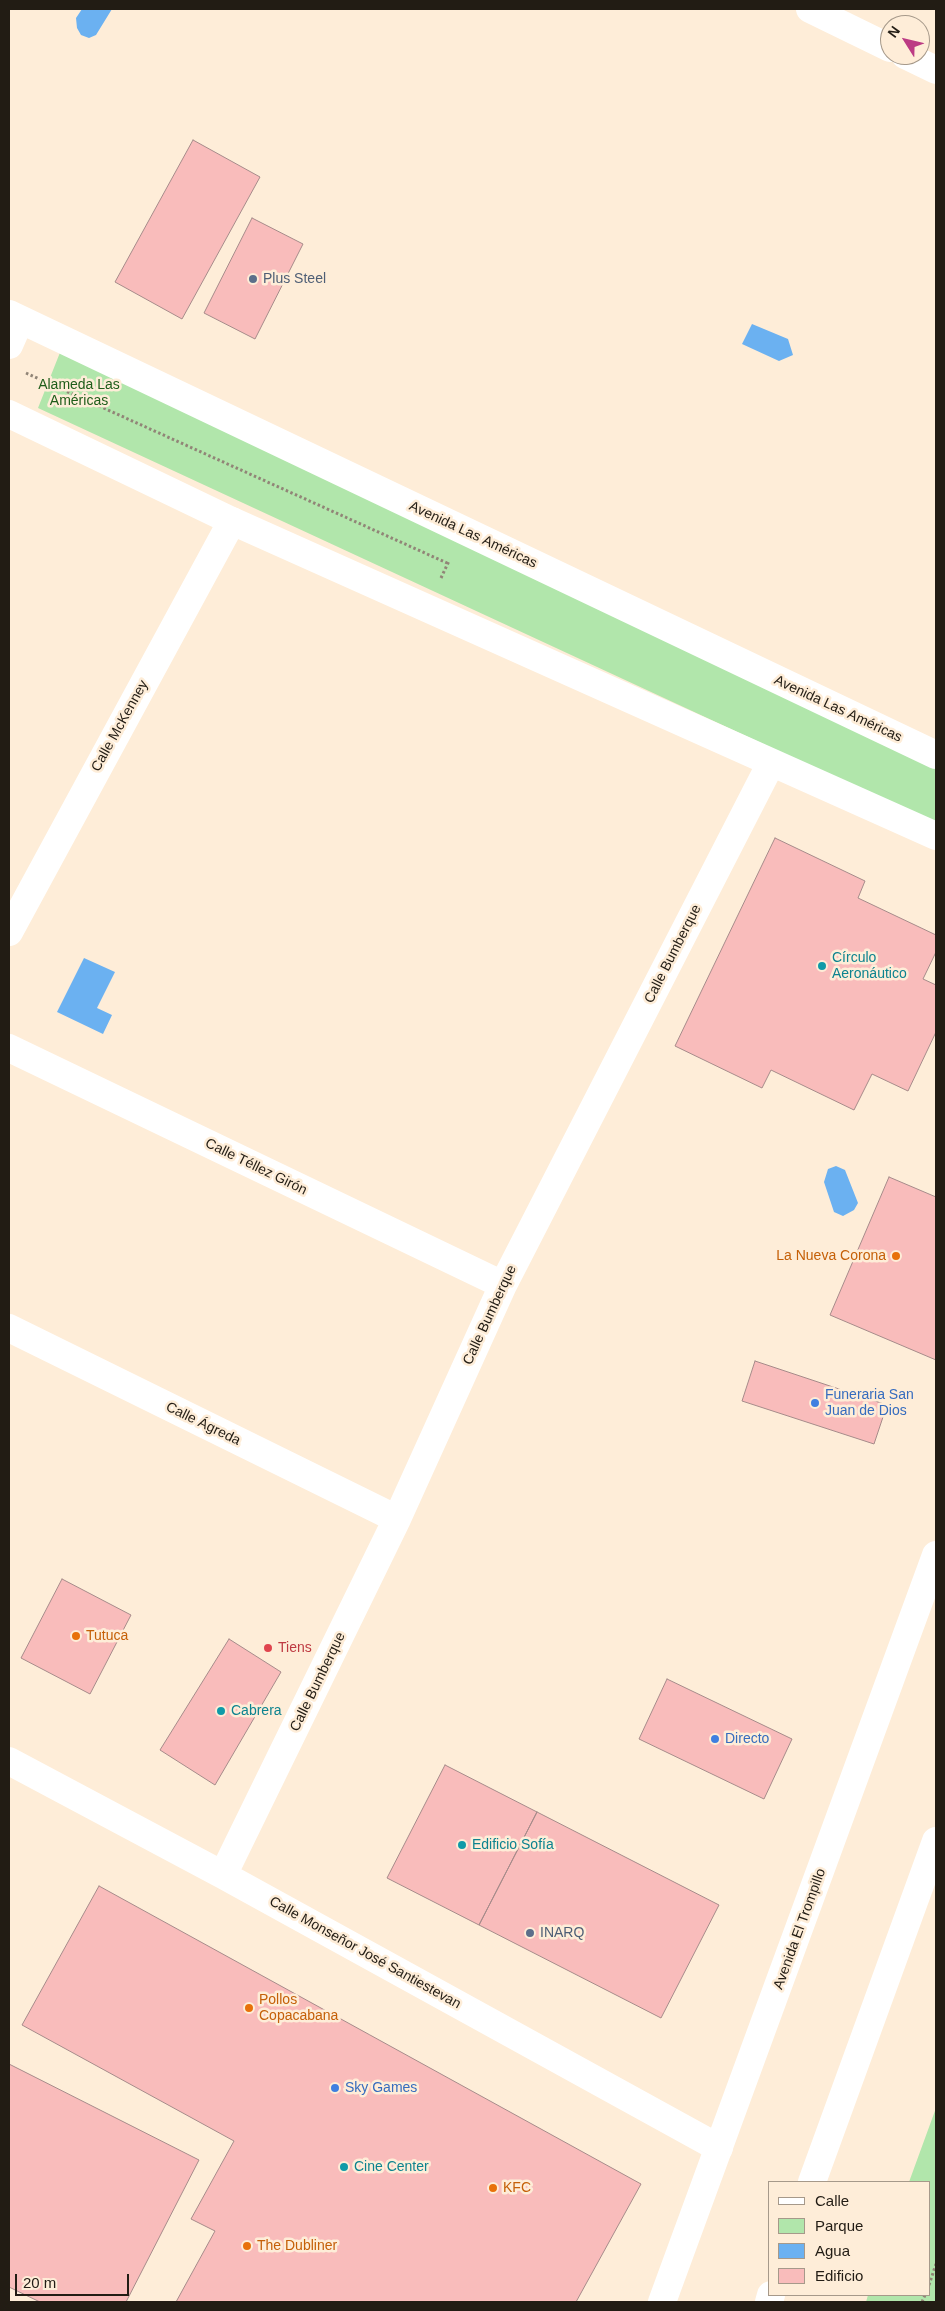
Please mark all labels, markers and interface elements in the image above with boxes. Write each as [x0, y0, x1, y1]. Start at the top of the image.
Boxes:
north arrow [880, 15, 930, 65]
text: N [884, 23, 903, 41]
place label: Plus Steel [263, 271, 326, 287]
marker: Plus Steel [247, 273, 259, 285]
park label: Alameda Las Américas [38, 377, 120, 410]
street label: Avenida Las Américas [406, 498, 540, 572]
street label: Avenida Las Américas [771, 672, 905, 746]
street label: Calle McKenney [88, 677, 152, 775]
street label: Calle Bumberque [641, 902, 705, 1006]
place label: Círculo Aeronáutico [832, 950, 907, 982]
marker: Círculo Aeronáutico [816, 960, 828, 972]
street label: Calle Téllez Girón [202, 1135, 310, 1199]
place label: La Nueva Corona [776, 1248, 886, 1264]
marker: La Nueva Corona [890, 1250, 902, 1262]
street label: Calle Bumberque [460, 1262, 520, 1368]
place label: Funeraria San Juan de Dios [825, 1387, 914, 1420]
marker: Funeraria San Juan de Dios [809, 1397, 821, 1409]
street label: Calle Ágreda [163, 1399, 243, 1449]
place label: Tutuca [86, 1628, 128, 1644]
marker: Tutuca [70, 1630, 82, 1642]
street label: Calle Bumberque [287, 1630, 349, 1734]
place label: Tiens [278, 1640, 312, 1656]
marker: Tiens [262, 1642, 274, 1654]
place label: Cabrera [231, 1703, 282, 1719]
marker: Cabrera [215, 1705, 227, 1717]
place label: Directo [725, 1731, 769, 1747]
marker: Directo [709, 1733, 721, 1745]
place label: Edificio Sofía [472, 1837, 554, 1853]
marker: Edificio Sofía [456, 1839, 468, 1851]
street label: Avenida El Trompillo [770, 1866, 830, 1992]
street label: Calle Monseñor José Santiestevan [266, 1893, 464, 2013]
place label: INARQ [540, 1925, 584, 1941]
marker: INARQ [524, 1927, 536, 1939]
place label: Pollos Copacabana [259, 1992, 338, 2024]
marker: Pollos Copacabana [243, 2002, 255, 2014]
place label: Sky Games [345, 2080, 417, 2096]
marker: Sky Games [329, 2082, 341, 2094]
place label: Cine Center [354, 2159, 429, 2175]
marker: Cine Center [338, 2161, 350, 2173]
place label: KFC [503, 2180, 531, 2196]
legend [768, 2181, 930, 2296]
marker: KFC [487, 2182, 499, 2194]
text: Calle [815, 2192, 849, 2209]
text: Parque [815, 2217, 863, 2234]
place label: The Dubliner [257, 2238, 337, 2254]
marker: The Dubliner [241, 2240, 253, 2252]
text: Agua [815, 2242, 850, 2259]
scale bar [18, 2264, 131, 2296]
text: Edificio [815, 2267, 863, 2284]
text: 20 m [23, 2274, 56, 2291]

